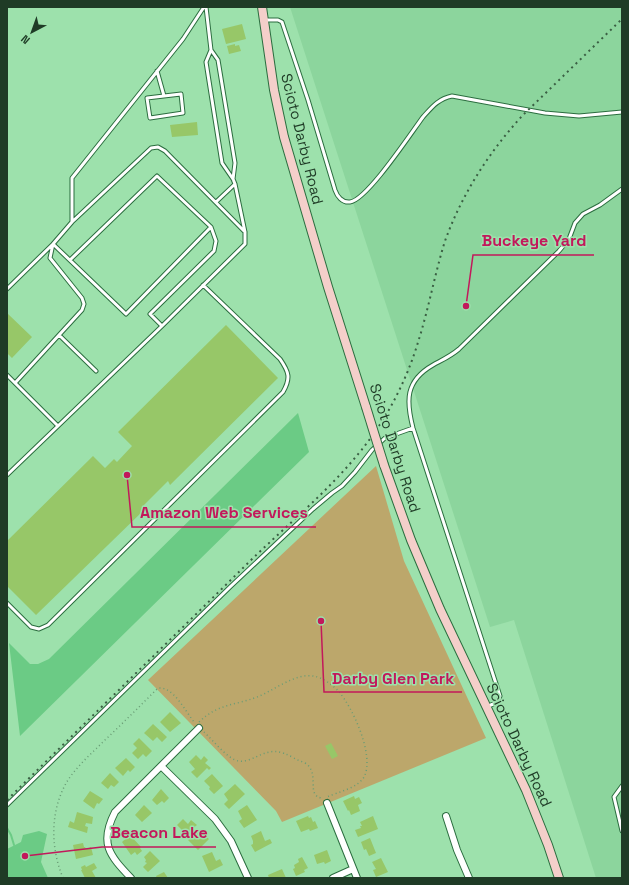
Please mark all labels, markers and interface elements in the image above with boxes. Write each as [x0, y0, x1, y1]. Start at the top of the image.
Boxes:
north arrow [12, 12, 52, 52]
text: N [18, 32, 33, 47]
street label: Scioto Darby Road [277, 71, 328, 206]
callout: Buckeye Yard [473, 227, 594, 255]
text: Buckeye Yard [482, 230, 586, 251]
street label: Scioto Darby Road [366, 381, 425, 515]
callout: Amazon Web Services [132, 499, 316, 527]
text: Amazon Web Services [140, 502, 308, 523]
callout: Darby Glen Park [324, 664, 462, 692]
text: Darby Glen Park [332, 668, 454, 689]
street label: Scioto Darby Road [482, 680, 556, 810]
callout: Beacon Lake [102, 819, 216, 847]
text: Beacon Lake [110, 822, 208, 843]

